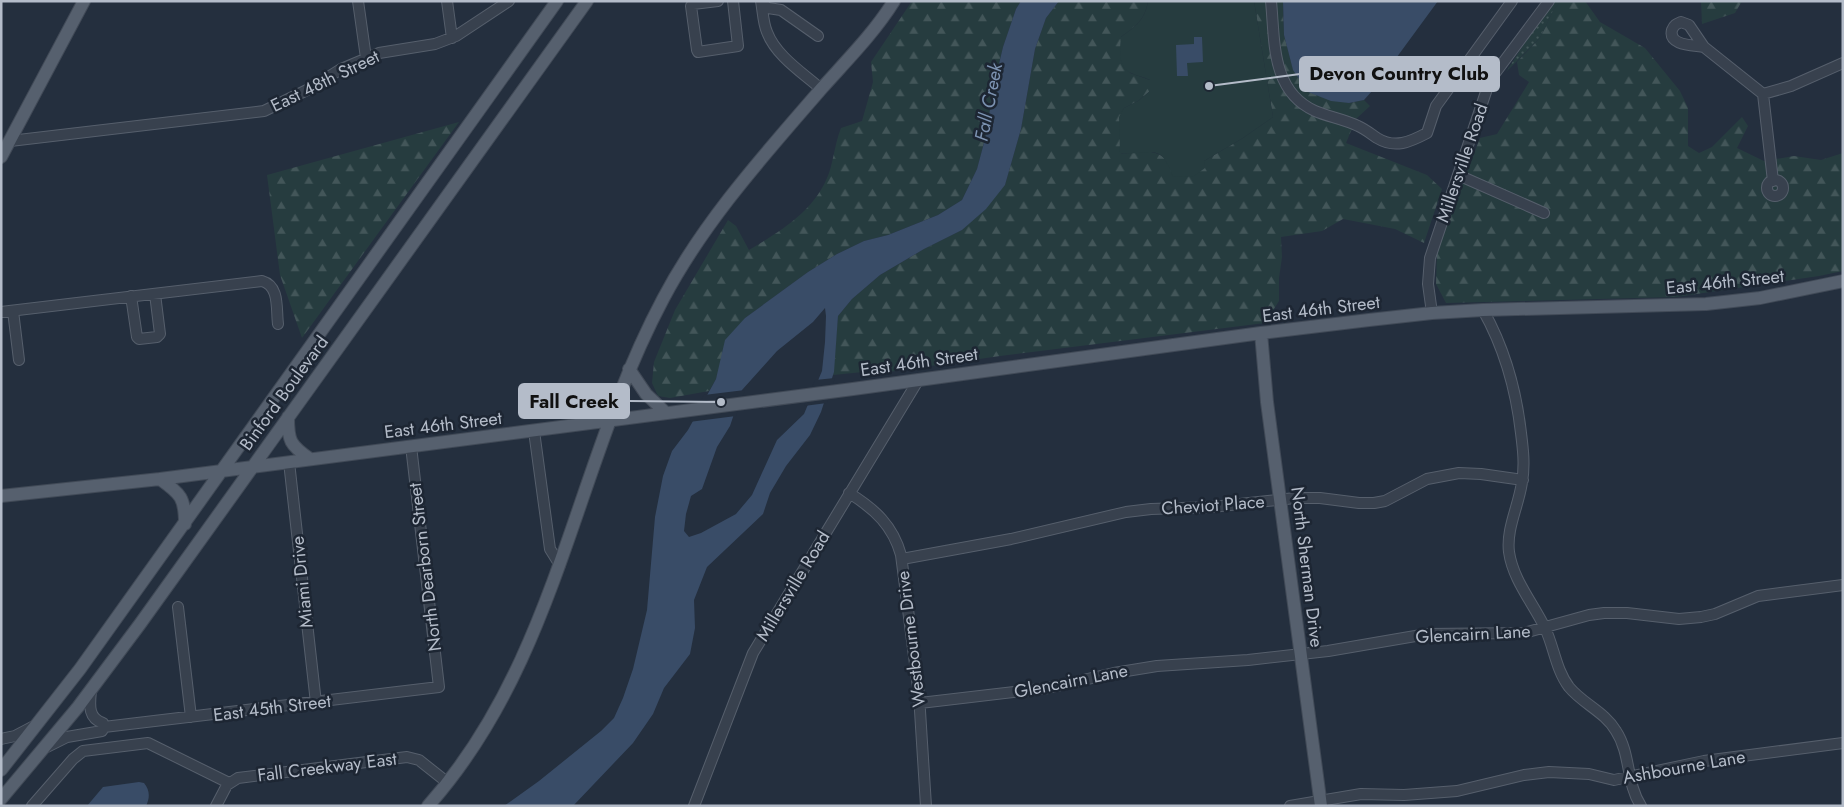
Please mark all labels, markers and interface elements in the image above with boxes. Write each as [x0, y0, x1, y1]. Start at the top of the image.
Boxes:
street label: East 48th Street [266, 43, 384, 119]
callout: Devon Country Club [1300, 57, 1499, 91]
water label: Fall Creek [968, 60, 1009, 144]
text: Devon Country Club [1309, 60, 1489, 87]
street label: Millersville Road [1429, 100, 1495, 226]
street label: East 46th Street [1665, 263, 1786, 301]
street label: East 46th Street [1261, 289, 1382, 329]
street label: Binford Boulevard [233, 330, 335, 456]
street label: East 46th Street [859, 341, 980, 383]
callout: Fall Creek [519, 384, 629, 418]
text: Fall Creek [529, 388, 619, 415]
street label: East 46th Street [383, 405, 504, 445]
street label: North Dearborn Street [402, 481, 448, 653]
street label: North Sherman Drive [1284, 485, 1330, 649]
street label: Cheviot Place [1160, 488, 1266, 522]
street label: Millersville Road [750, 526, 836, 646]
street label: Miami Drive [284, 535, 320, 629]
street label: Westbourne Drive [890, 569, 932, 709]
street label: Glencairn Lane [1415, 618, 1531, 650]
street label: Glencairn Lane [1012, 657, 1130, 705]
street label: East 45th Street [212, 688, 333, 728]
street label: Ashbourne Lane [1621, 743, 1747, 791]
street label: Fall Creekway East [256, 745, 399, 788]

